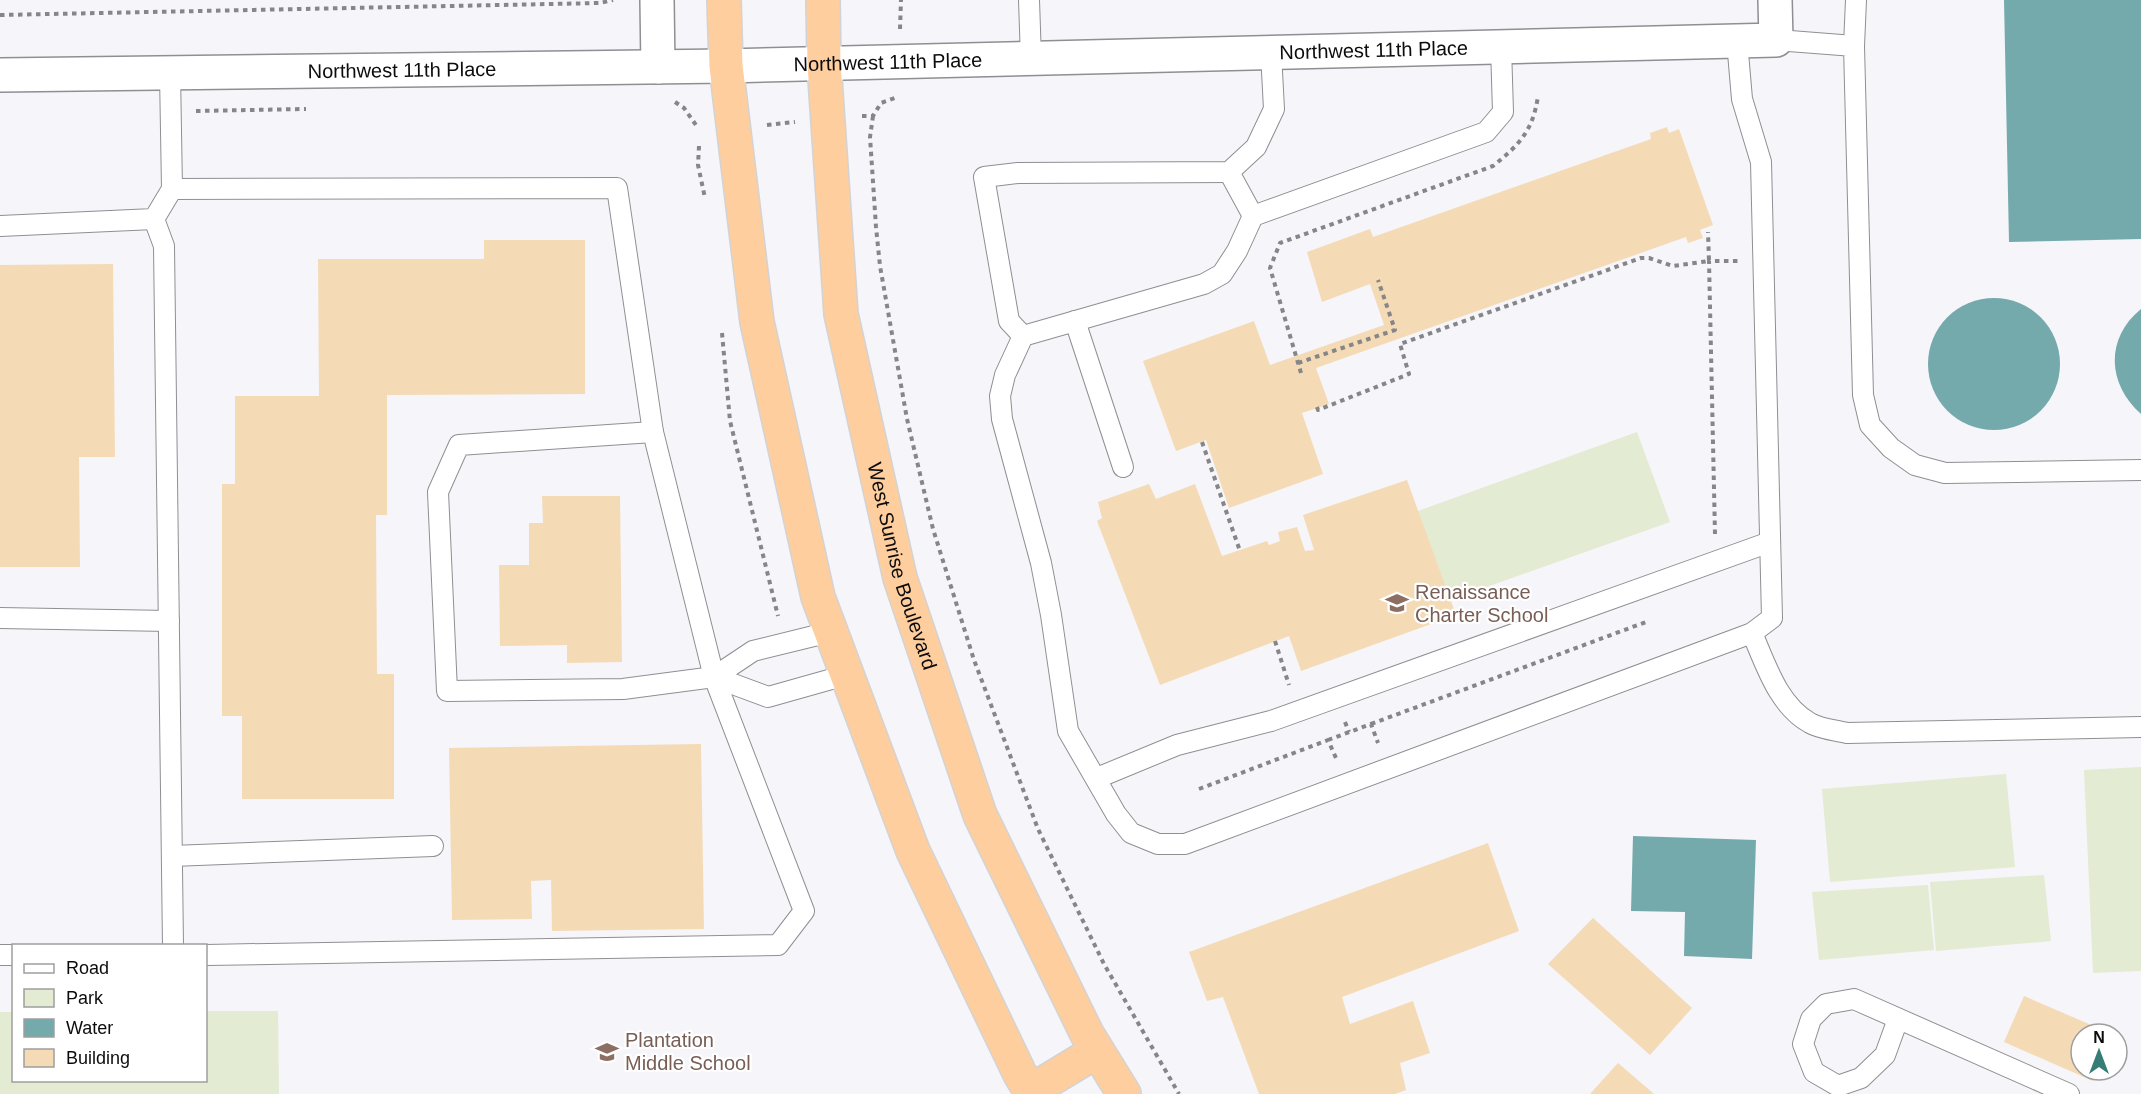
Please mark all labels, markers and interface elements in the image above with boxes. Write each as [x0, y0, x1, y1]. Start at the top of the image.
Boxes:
street label: Northwest 11th Place [1279, 37, 1468, 63]
street label: Northwest 11th Place [793, 49, 982, 75]
street label: Northwest 11th Place [307, 58, 496, 82]
street label: West Sunrise Boulevard [863, 460, 941, 673]
place label: Renaissance Charter School [1415, 581, 1548, 626]
school or university icon: Renaissance Charter School [1384, 590, 1410, 616]
legend [12, 944, 207, 1082]
text: Road [66, 958, 109, 978]
text: Park [66, 988, 104, 1008]
text: Water [66, 1018, 113, 1038]
north arrow [2069, 1022, 2129, 1082]
place label: Plantation Middle School [625, 1029, 751, 1074]
text: N [2093, 1029, 2105, 1046]
school or university icon: Plantation Middle School [594, 1039, 620, 1065]
text: Building [66, 1048, 130, 1068]

